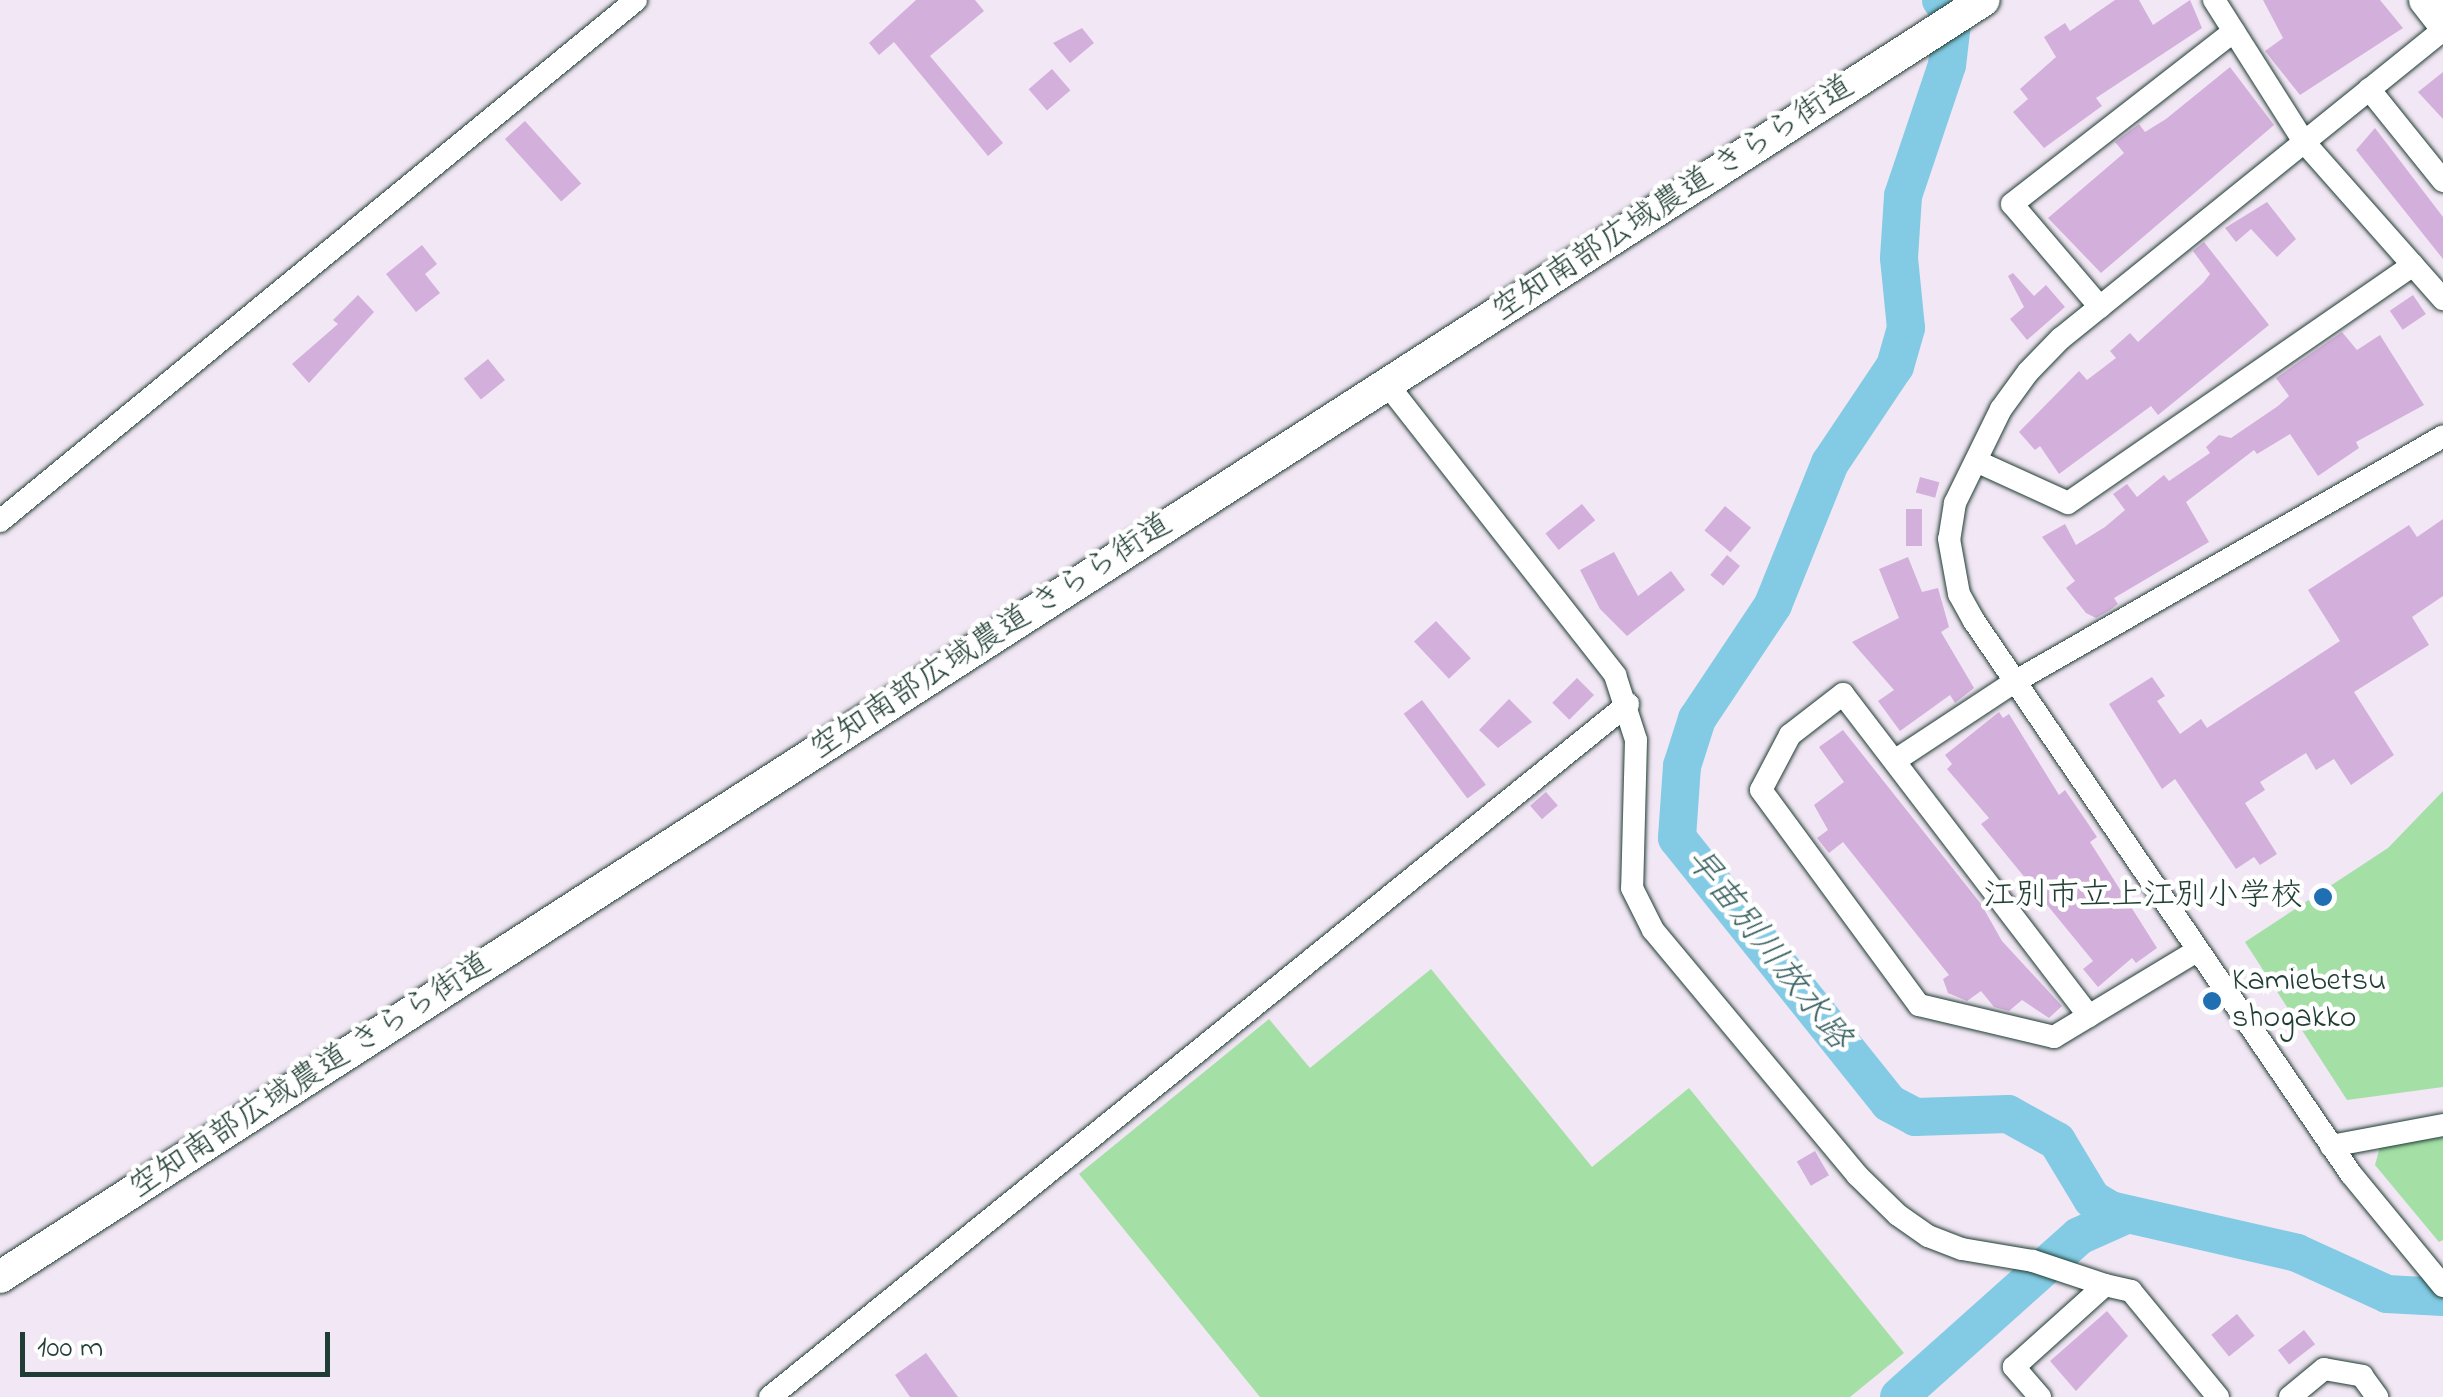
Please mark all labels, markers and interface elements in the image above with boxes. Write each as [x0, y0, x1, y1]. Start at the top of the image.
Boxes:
street label: 空知南部広域農道 きらら街道 [1486, 68, 1862, 332]
street label: 空知南部広域農道 きらら街道 [804, 506, 1180, 770]
water label: 早苗別川放水路 [1675, 841, 1859, 1059]
place label: 江別市立上江別小学校 [1983, 878, 2303, 916]
marker: 江別市立上江別小学校 [2312, 886, 2334, 908]
street label: 空知南部広域農道 きらら街道 [123, 945, 499, 1209]
place label: Kamiebetsu shogakko [2232, 964, 2386, 1039]
marker: Kamiebetsu shogakko [2201, 990, 2223, 1012]
scale bar [25, 1312, 335, 1374]
text: 100 m [37, 1327, 103, 1371]

